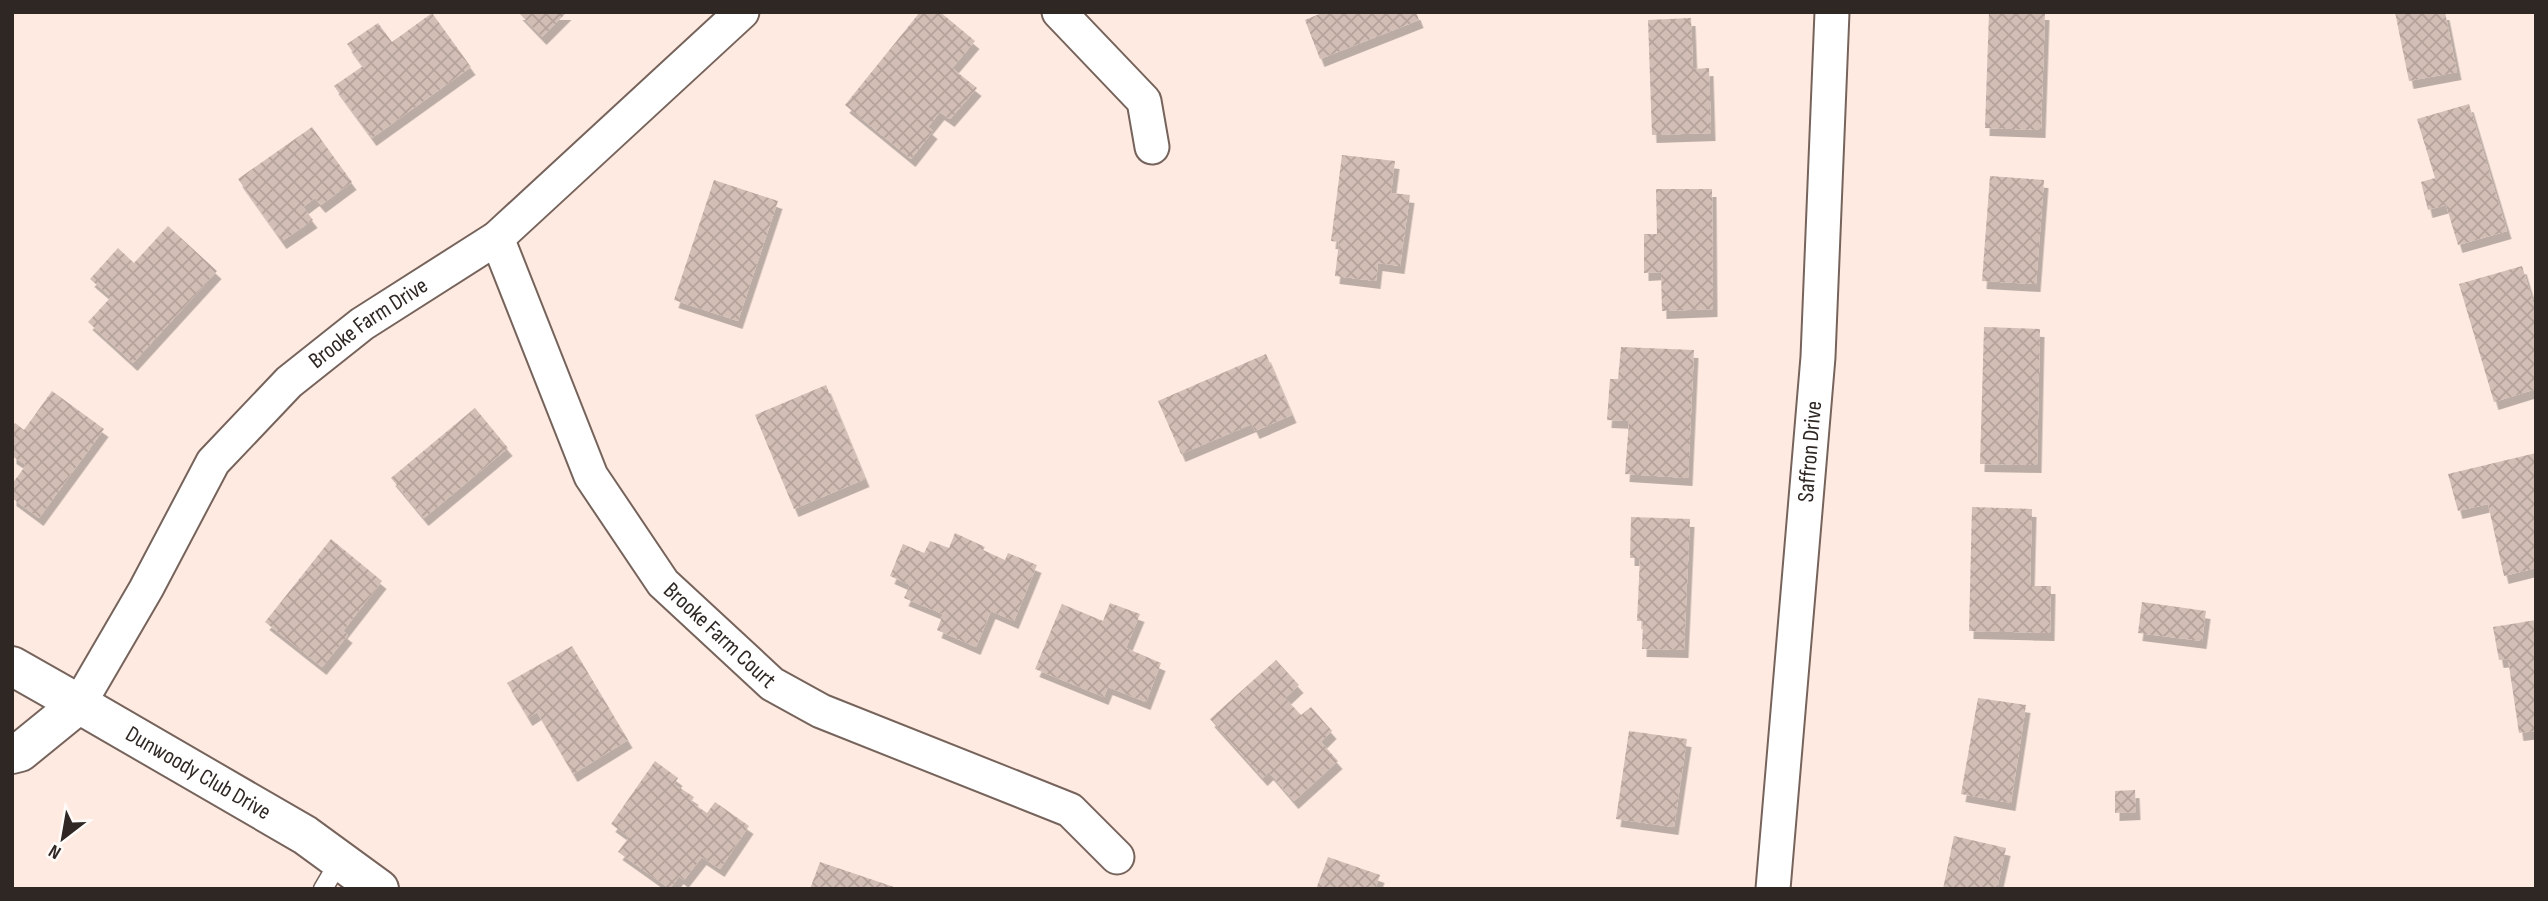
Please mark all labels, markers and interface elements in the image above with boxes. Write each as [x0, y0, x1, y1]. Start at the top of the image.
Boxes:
street label: Brooke Farm Drive [303, 272, 433, 375]
street label: Saffron Drive [1792, 400, 1828, 503]
street label: Brooke Farm Court [658, 577, 782, 694]
street label: Dunwoody Club Drive [120, 720, 276, 826]
north arrow [28, 803, 98, 873]
text: N [45, 839, 65, 864]

